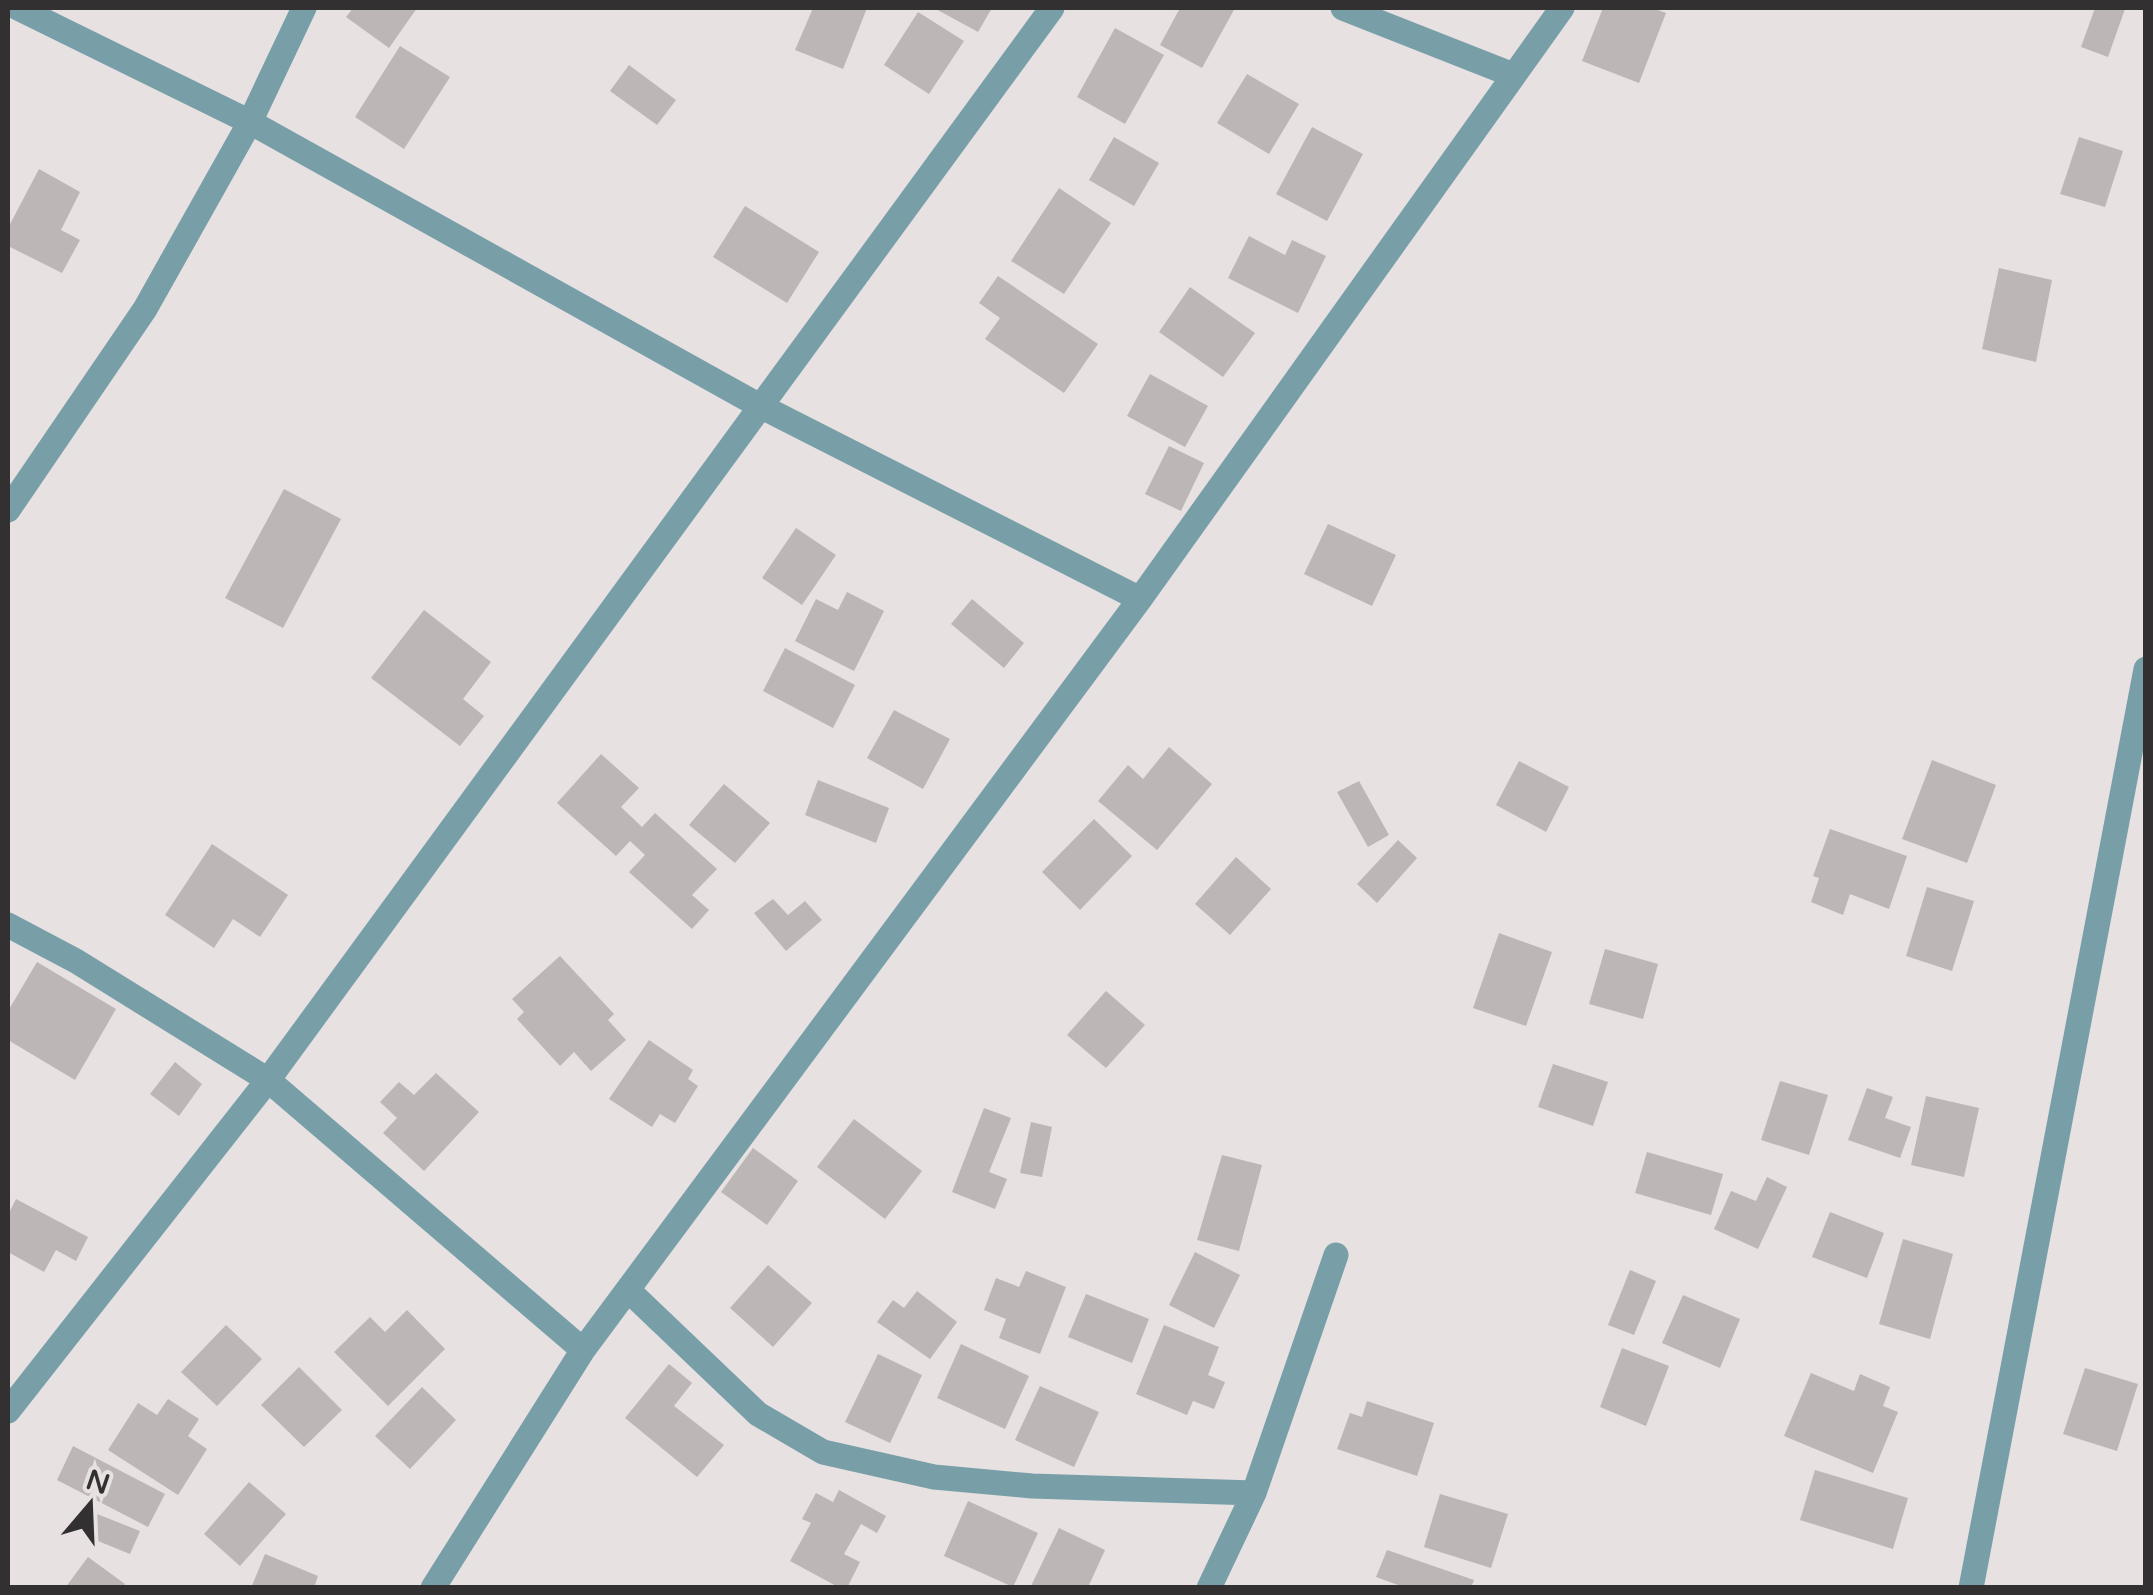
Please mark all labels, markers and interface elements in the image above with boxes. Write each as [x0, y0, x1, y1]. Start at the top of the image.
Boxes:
north arrow [40, 1455, 140, 1555]
text: N [82, 1463, 114, 1502]

